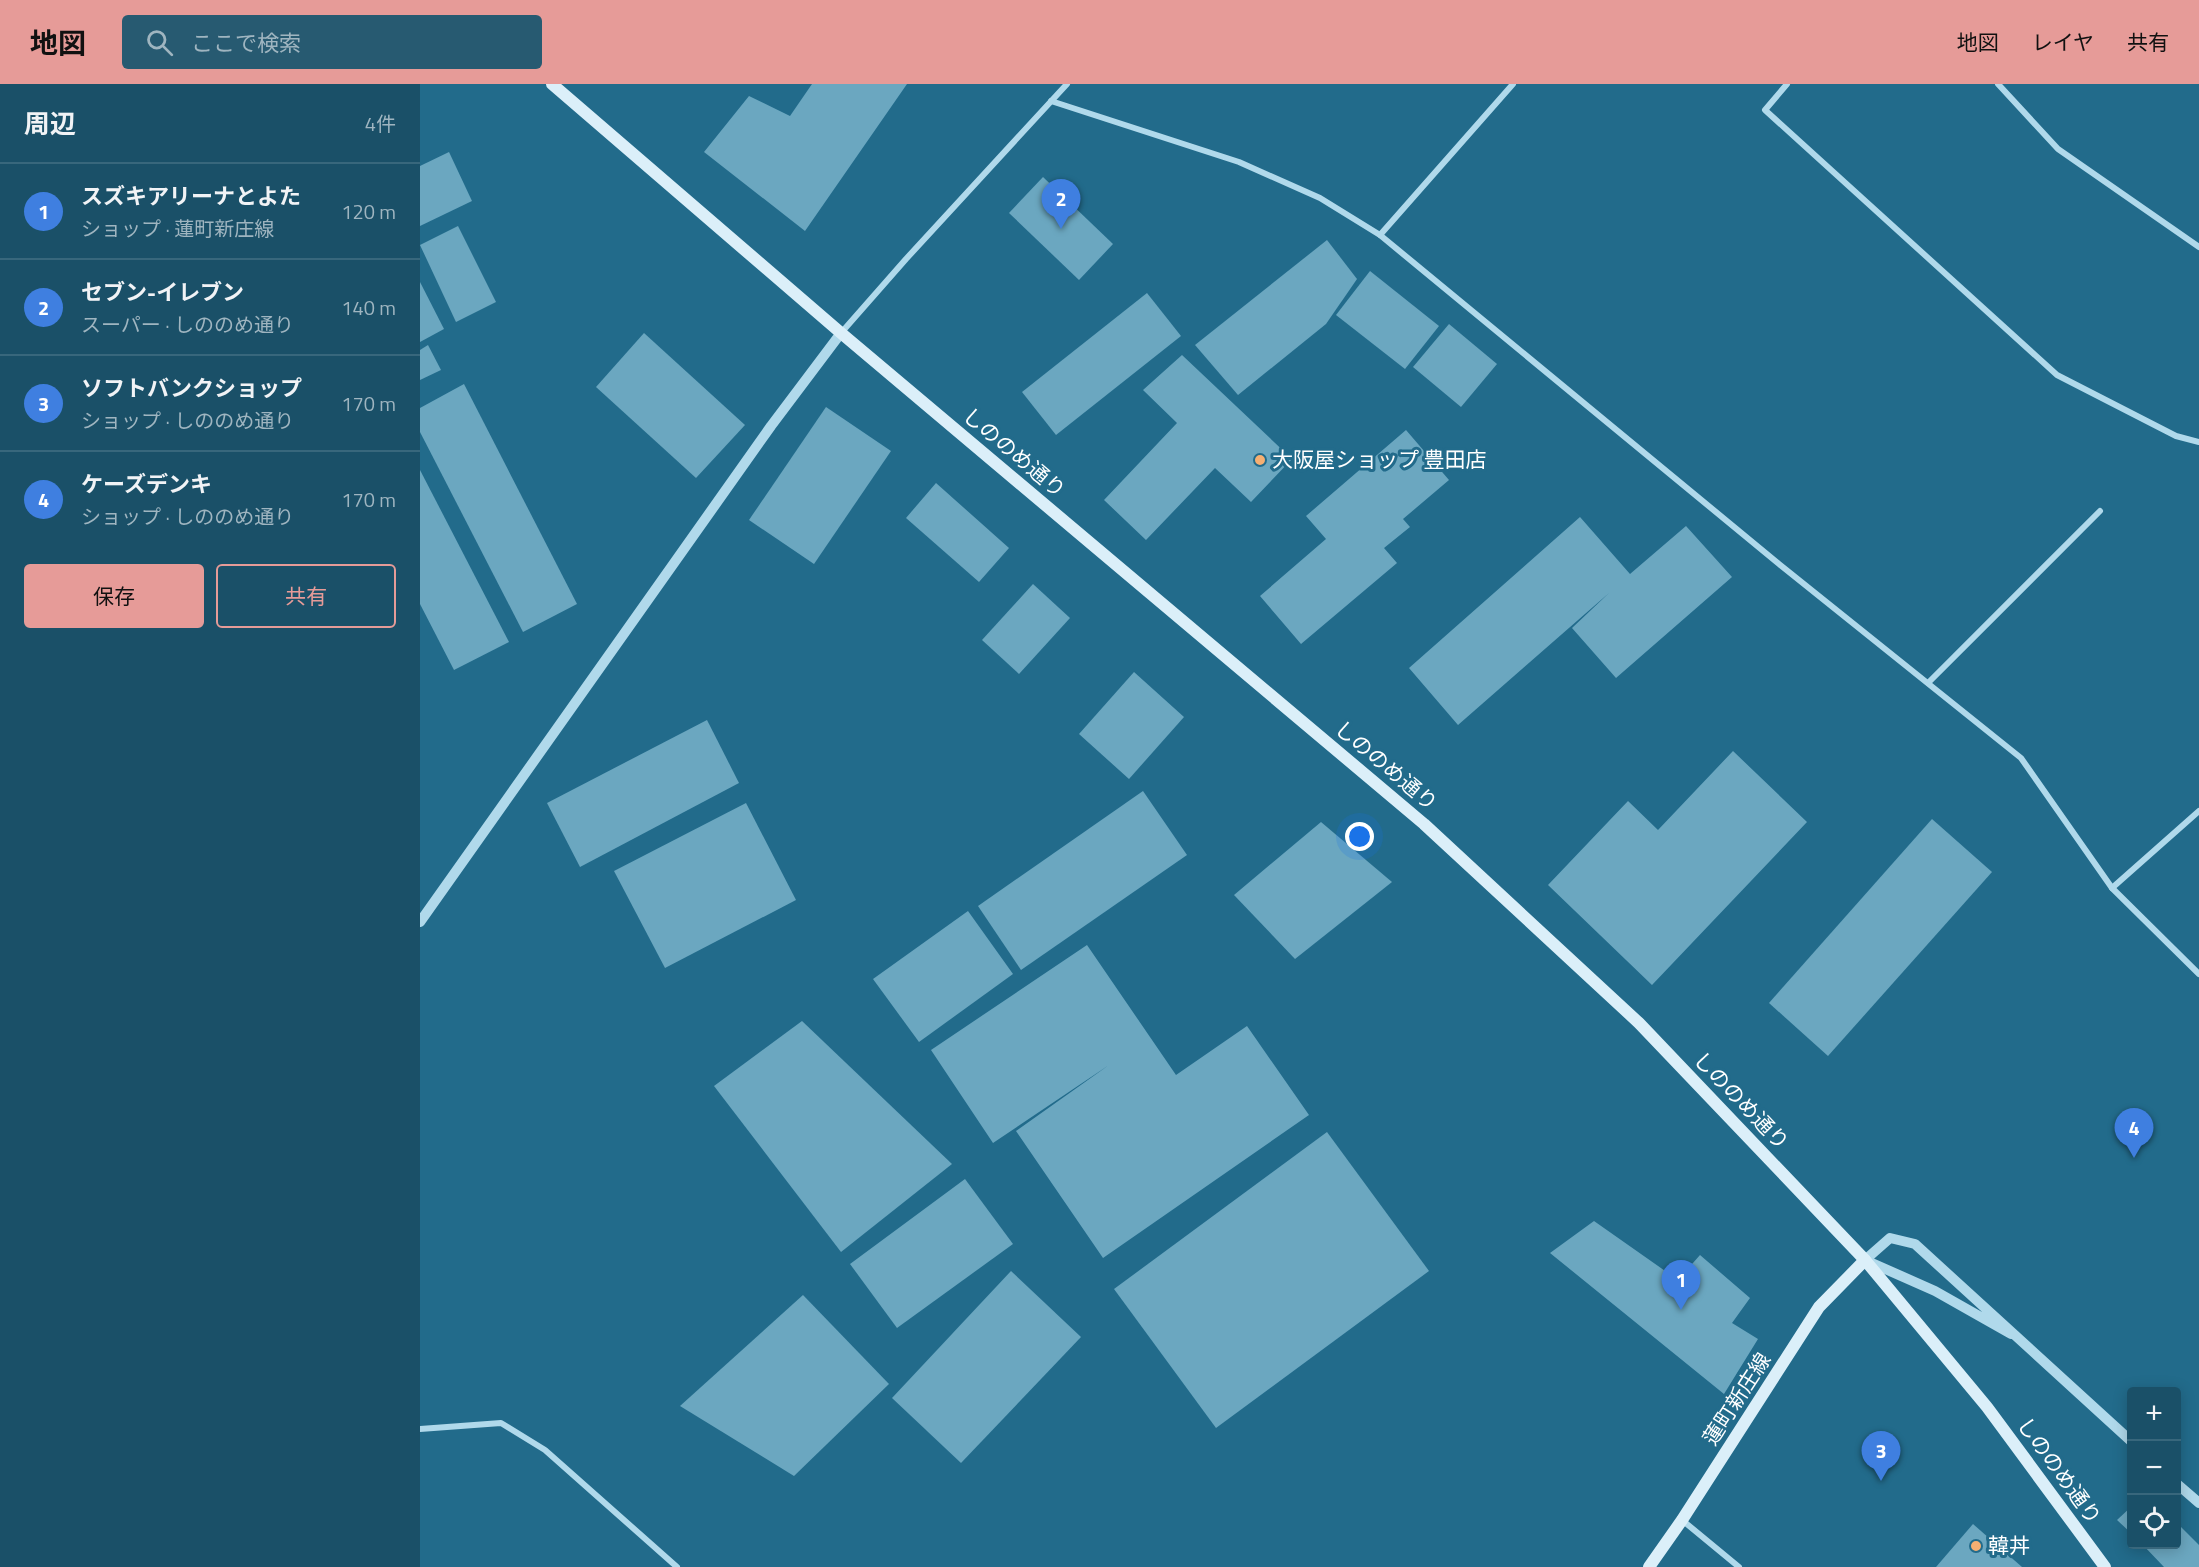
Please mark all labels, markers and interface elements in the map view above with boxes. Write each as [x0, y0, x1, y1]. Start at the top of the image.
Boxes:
search box [122, 15, 542, 69]
text: 地図 [30, 21, 86, 64]
icon: search [143, 26, 176, 59]
text: ここで検索 [191, 26, 301, 60]
text: 地図 [1957, 26, 1999, 58]
text: レイヤ [2032, 26, 2094, 58]
text: 共有 [2127, 26, 2169, 58]
text: 周辺 [24, 104, 76, 143]
text: 4件 [365, 108, 396, 139]
text: スズキアリーナとよた [81, 179, 301, 213]
pin: 2 [1042, 180, 1080, 229]
text: 1 [38, 196, 49, 227]
text: 120 m [341, 196, 396, 227]
text: ショップ · 蓮町新庄線 [81, 213, 274, 244]
text: セブン-イレブン [81, 275, 244, 309]
text: 2 [38, 292, 49, 323]
text: 140 m [341, 292, 396, 323]
text: スーパー · しののめ通り [81, 309, 294, 340]
text: ソフトバンクショップ [81, 371, 302, 405]
text: 3 [38, 388, 49, 419]
text: 170 m [341, 388, 396, 419]
street label: しののめ通り [956, 399, 1073, 505]
text: ショップ · しののめ通り [81, 405, 294, 436]
place label: 大阪屋ショップ 豊田店 [1272, 443, 1487, 475]
marker: 大阪屋ショップ 豊田店 [1253, 453, 1267, 467]
text: ケーズデンキ [81, 467, 212, 501]
text: 4 [38, 484, 49, 515]
text: 170 m [341, 484, 396, 515]
text: ショップ · しののめ通り [81, 501, 294, 532]
button: 保存 [24, 564, 204, 628]
button: 共有 [216, 564, 396, 628]
street label: しののめ通り [1328, 712, 1445, 818]
your location [1345, 822, 1374, 851]
street label: しののめ通り [1686, 1044, 1797, 1157]
pin: 4 [2114, 1108, 2154, 1158]
pin: 1 [1662, 1260, 1700, 1310]
street label: 蓮町新庄線 [1694, 1346, 1778, 1451]
map controls [2127, 1387, 2181, 1549]
button: + [2127, 1387, 2181, 1441]
street label: しののめ通り [2010, 1410, 2110, 1531]
pin: 3 [1862, 1432, 1900, 1481]
button: − [2127, 1441, 2181, 1495]
button: locate [2127, 1495, 2181, 1549]
place label: 韓丼 [1988, 1529, 2030, 1561]
marker: 韓丼 [1969, 1539, 1983, 1553]

